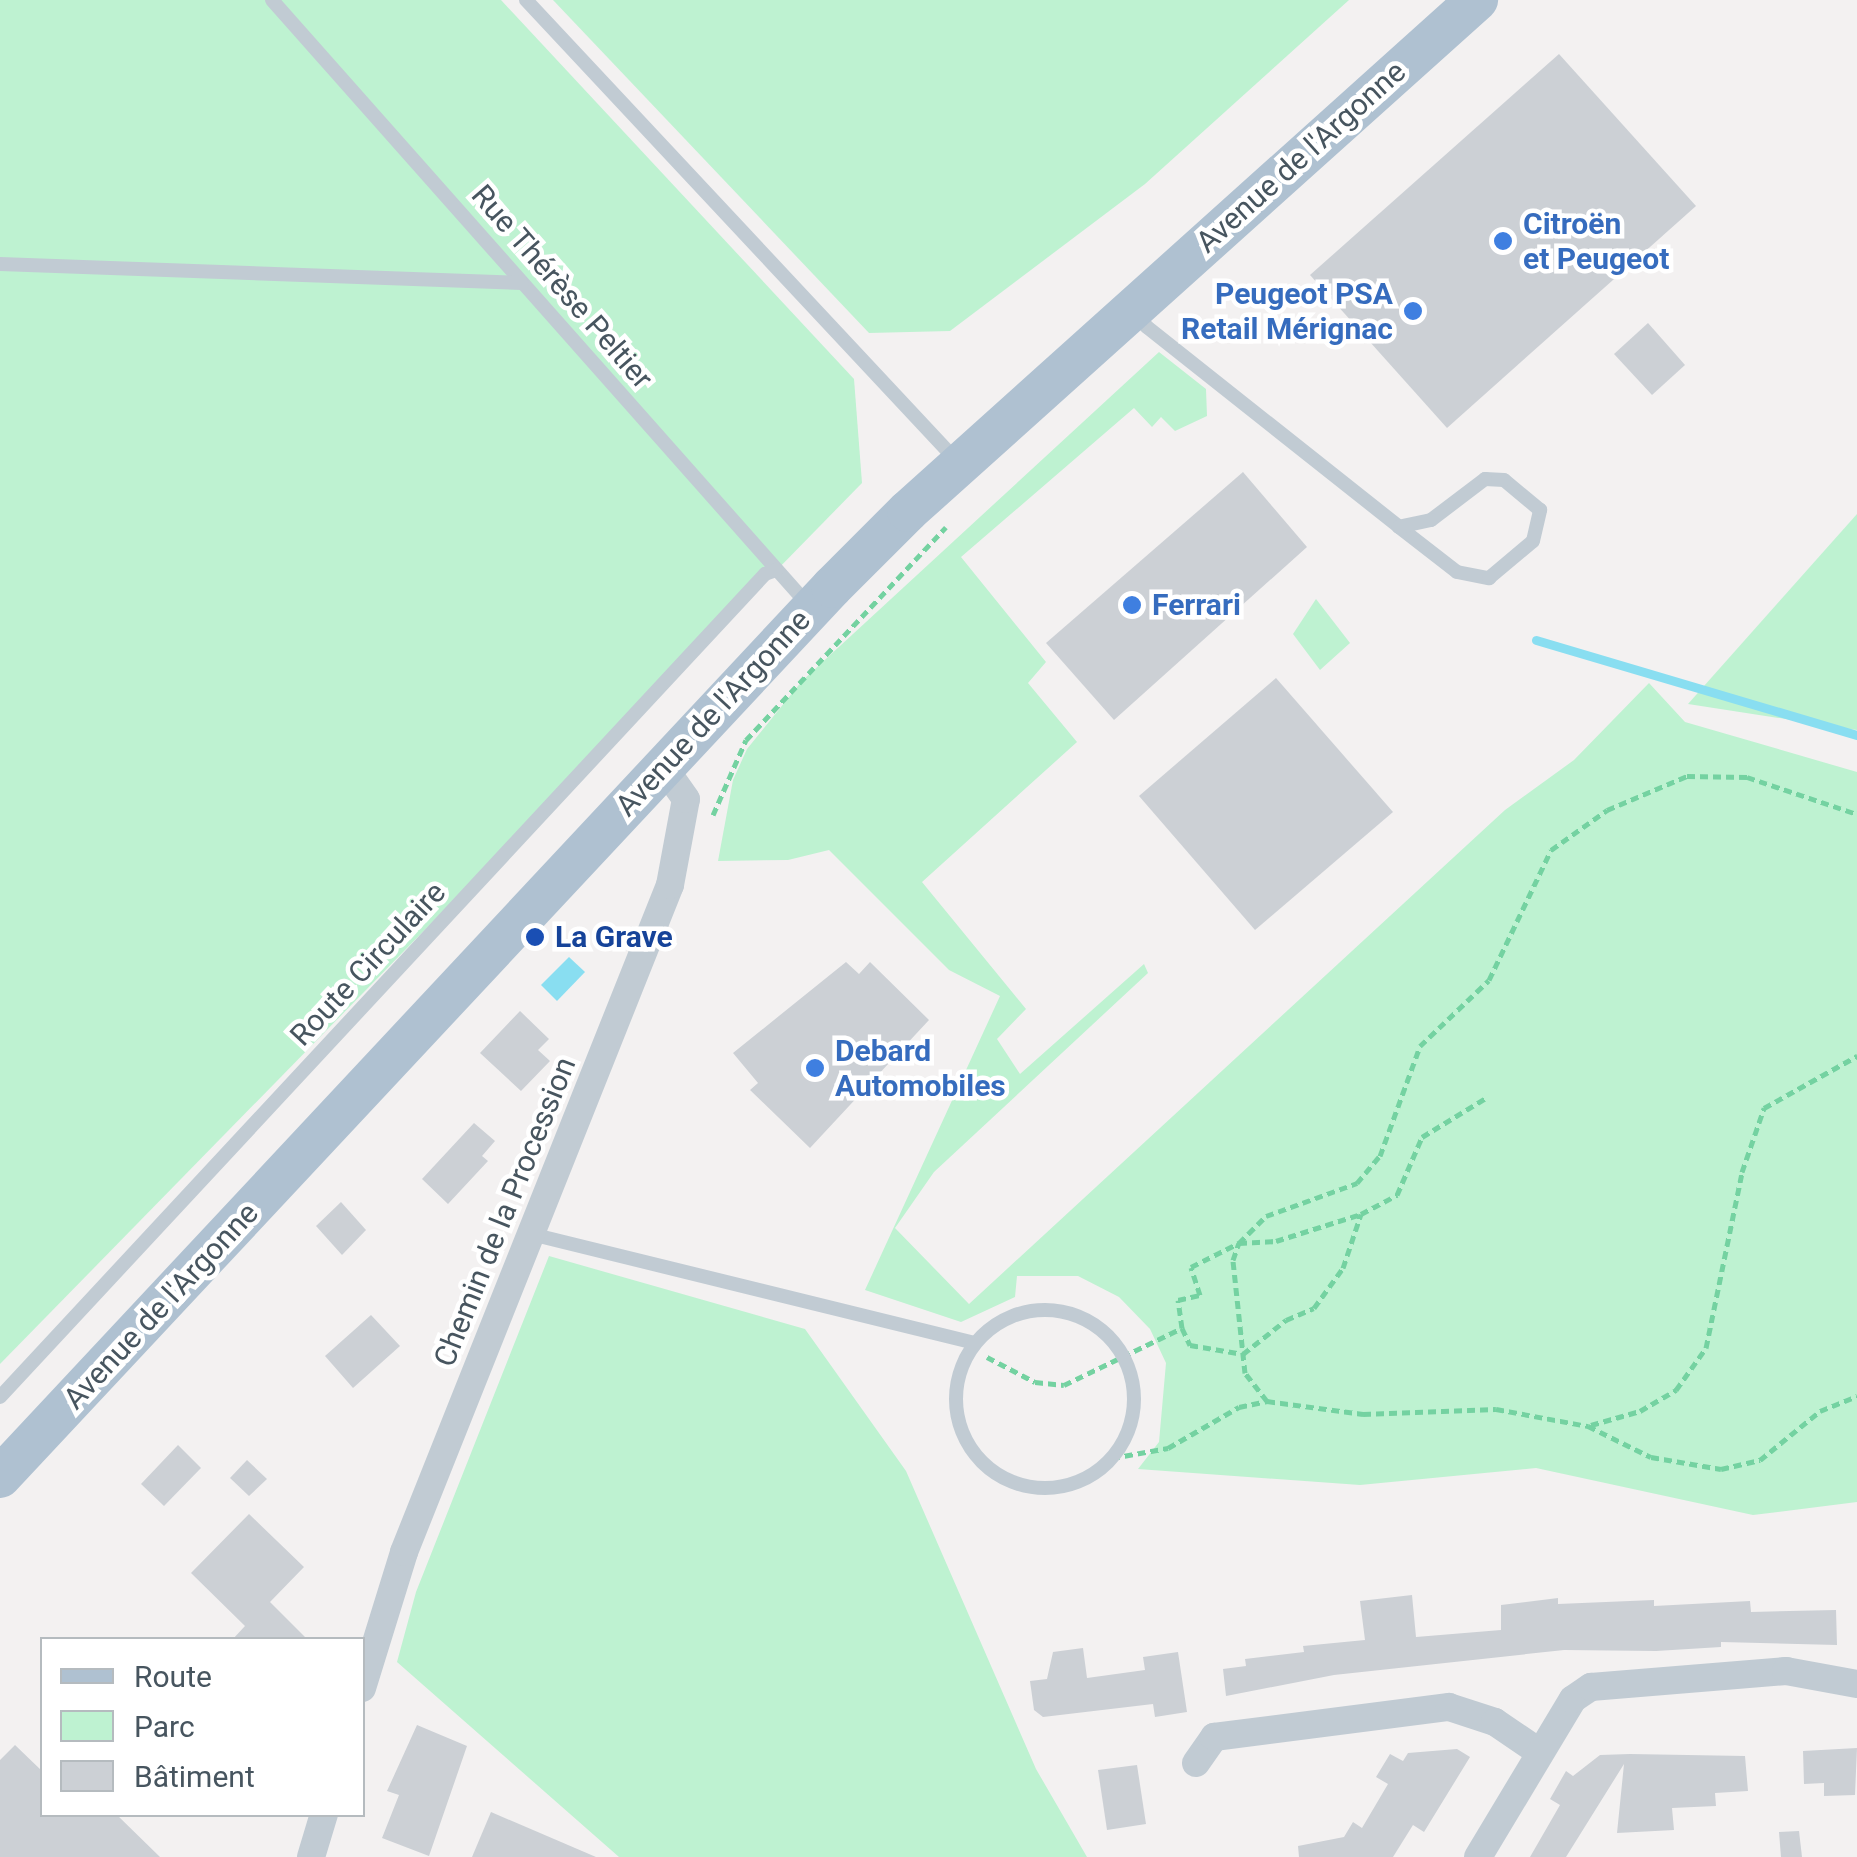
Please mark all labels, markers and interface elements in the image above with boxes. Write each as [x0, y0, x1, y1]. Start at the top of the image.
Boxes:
street label: Avenue de l'Argonne [1189, 54, 1413, 260]
street label: Rue Thérèse Peltier [464, 178, 660, 396]
place label: Citroën et Peugeot [1523, 206, 1669, 276]
marker: Citroën et Peugeot [1492, 230, 1514, 252]
place label: Peugeot PSA Retail Mérignac [1181, 276, 1393, 346]
marker: Peugeot PSA Retail Mérignac [1402, 300, 1424, 322]
place label: Ferrari [1152, 587, 1241, 623]
marker: Ferrari [1121, 594, 1143, 616]
street label: Avenue de l'Argonne [608, 602, 818, 824]
street label: Route Circulaire [283, 875, 453, 1053]
place label: La Grave [555, 919, 673, 955]
marker: La Grave [524, 926, 546, 948]
place label: Debard Automobiles [835, 1033, 1006, 1104]
street label: Chemin de la Procession [426, 1052, 584, 1372]
marker: Debard Automobiles [804, 1057, 826, 1079]
street label: Avenue de l'Argonne [56, 1195, 266, 1417]
legend [40, 1637, 365, 1817]
text: Route [134, 1659, 212, 1694]
text: Parc [134, 1709, 195, 1744]
text: Bâtiment [134, 1759, 255, 1794]

